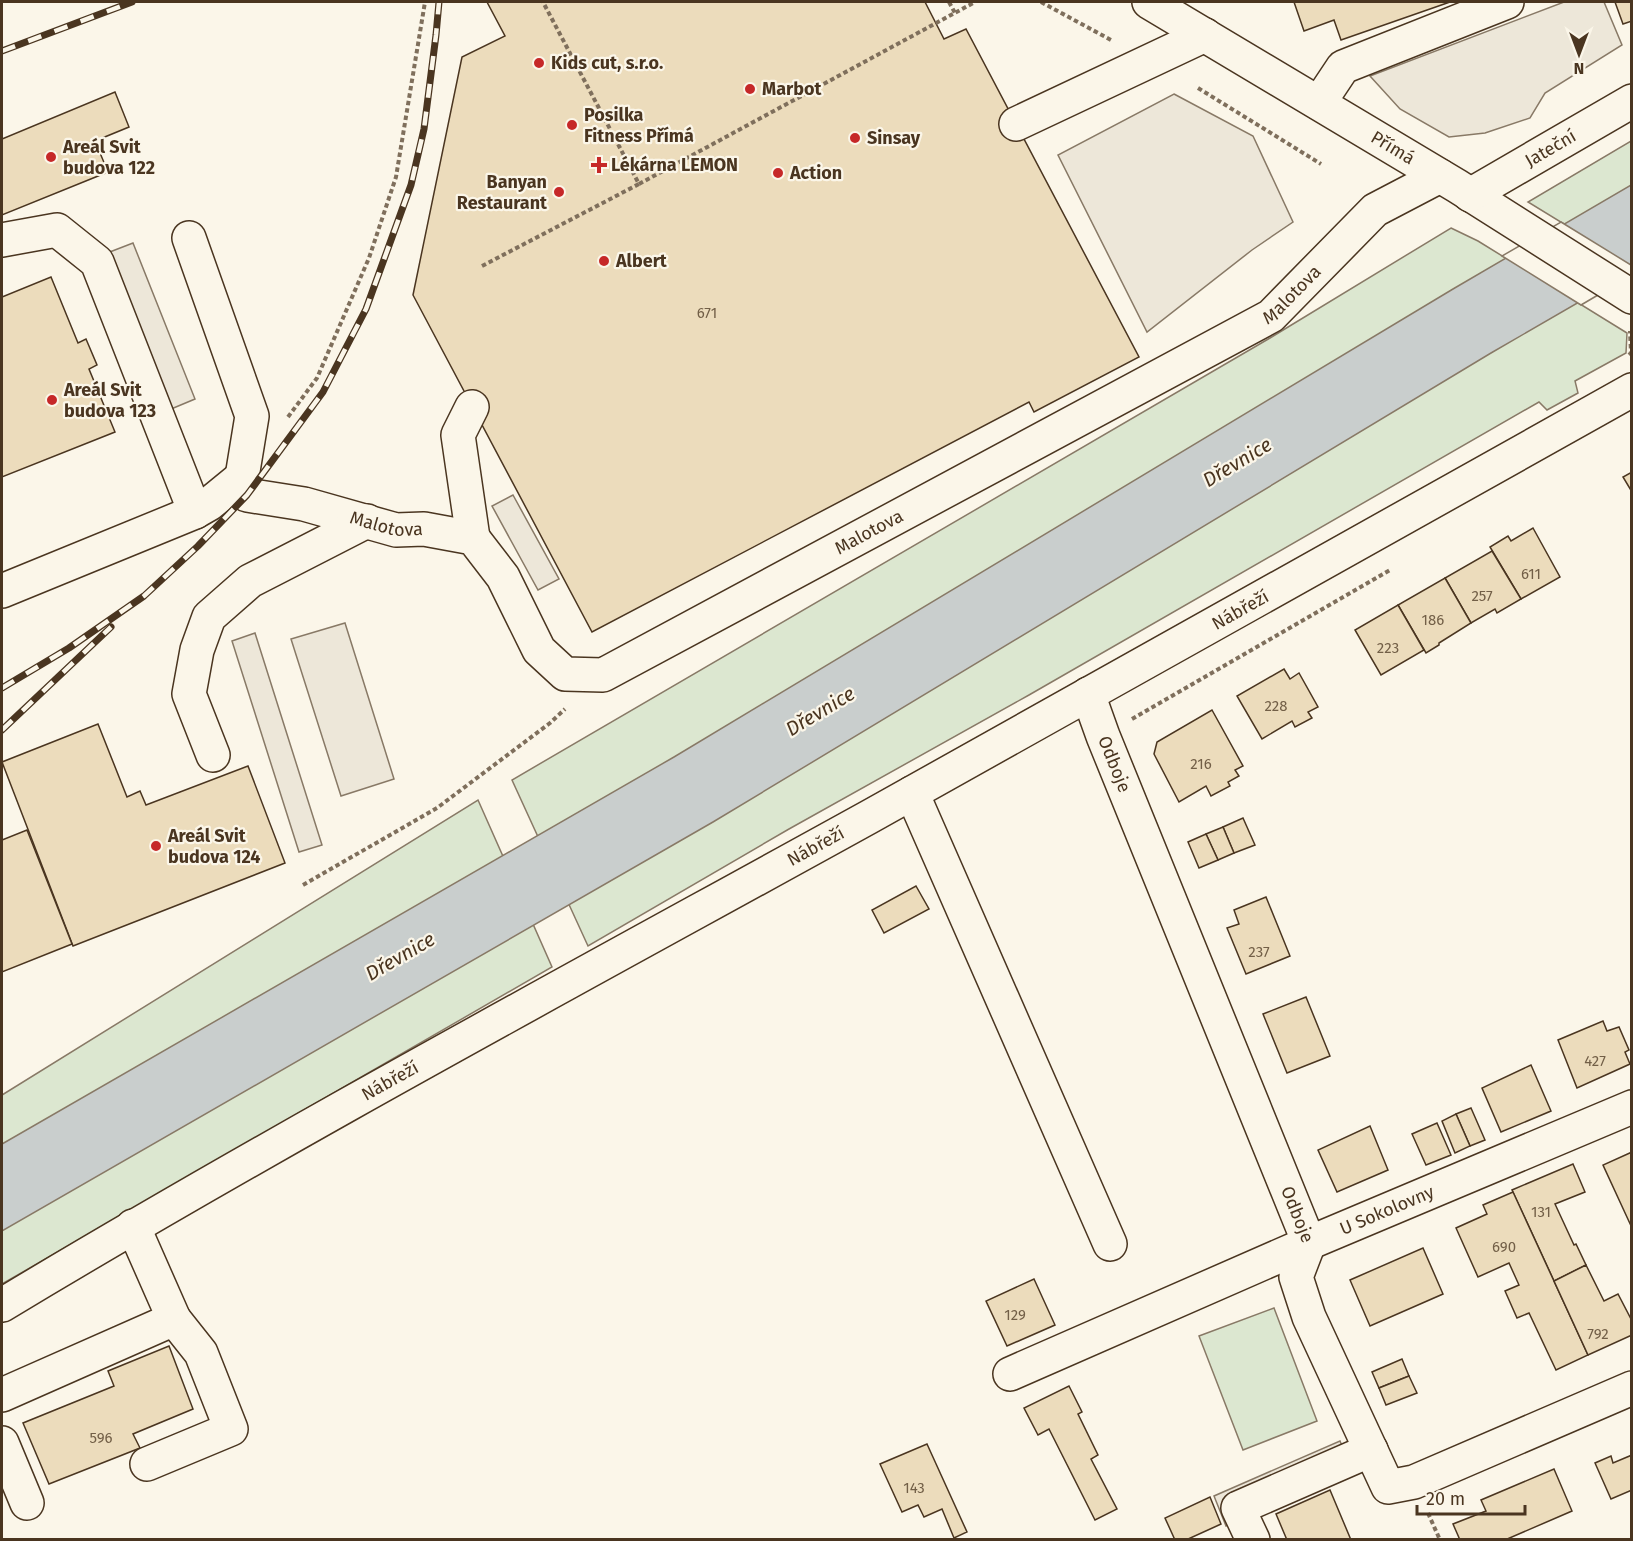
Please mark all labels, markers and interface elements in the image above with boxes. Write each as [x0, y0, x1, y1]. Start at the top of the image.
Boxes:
north arrow [1549, 24, 1609, 84]
place label: Kids cut, s.r.o. [551, 52, 663, 74]
marker: Kids cut, s.r.o. [532, 56, 546, 70]
text: N [1574, 59, 1584, 78]
place label: Marbot [762, 78, 822, 100]
marker: Marbot [743, 82, 757, 96]
place label: Posilka Fitness Přímá [584, 104, 694, 147]
marker: Posilka Fitness Přímá [565, 118, 579, 132]
street label: Jateční [1521, 125, 1580, 172]
street label: Přímá [1367, 126, 1419, 169]
place label: Sinsay [867, 127, 921, 149]
marker: Sinsay [848, 131, 862, 145]
place label: Areál Svit budova 122 [62, 136, 155, 179]
marker: Areál Svit budova 122 [44, 150, 58, 164]
place label: Lékárna LEMON [611, 154, 738, 176]
marker: Lékárna LEMON [592, 158, 606, 172]
place label: Action [789, 162, 842, 184]
marker: Action [771, 166, 785, 180]
place label: Banyan Restaurant [457, 171, 548, 214]
marker: Banyan Restaurant [552, 185, 566, 199]
place label: Albert [615, 250, 668, 272]
marker: Albert [597, 254, 611, 268]
street label: Malotova [1259, 261, 1326, 329]
house number: 671 [697, 304, 717, 322]
place label: Areál Svit budova 123 [63, 379, 156, 422]
marker: Areál Svit budova 123 [45, 393, 59, 407]
water label: Dřevnice [1198, 432, 1276, 492]
street label: Malotova [831, 505, 907, 559]
street label: Malotova [347, 506, 423, 541]
house number: 611 [1521, 565, 1541, 583]
street label: Nábřeží [1208, 585, 1273, 635]
house number: 257 [1471, 587, 1493, 605]
house number: 186 [1422, 611, 1444, 629]
house number: 223 [1377, 639, 1399, 657]
water label: Dřevnice [781, 681, 859, 741]
house number: 228 [1264, 697, 1288, 715]
street label: Odboje [1093, 733, 1136, 796]
house number: 216 [1190, 755, 1212, 773]
street label: Nábřeží [783, 822, 848, 871]
place label: Areál Svit budova 124 [167, 825, 260, 868]
marker: Areál Svit budova 124 [149, 839, 163, 853]
water label: Dřevnice [361, 927, 439, 985]
house number: 237 [1248, 943, 1270, 961]
house number: 427 [1584, 1052, 1606, 1070]
street label: Nábřeží [358, 1056, 422, 1106]
street label: U Sokolovny [1336, 1181, 1438, 1240]
street label: Odboje [1276, 1183, 1319, 1246]
house number: 131 [1531, 1203, 1551, 1221]
house number: 690 [1492, 1238, 1516, 1256]
house number: 129 [1004, 1306, 1026, 1324]
house number: 792 [1587, 1325, 1609, 1343]
house number: 596 [89, 1429, 113, 1447]
scale bar [1417, 1478, 1525, 1516]
house number: 143 [903, 1479, 925, 1497]
text: 20 m [1426, 1488, 1465, 1510]

